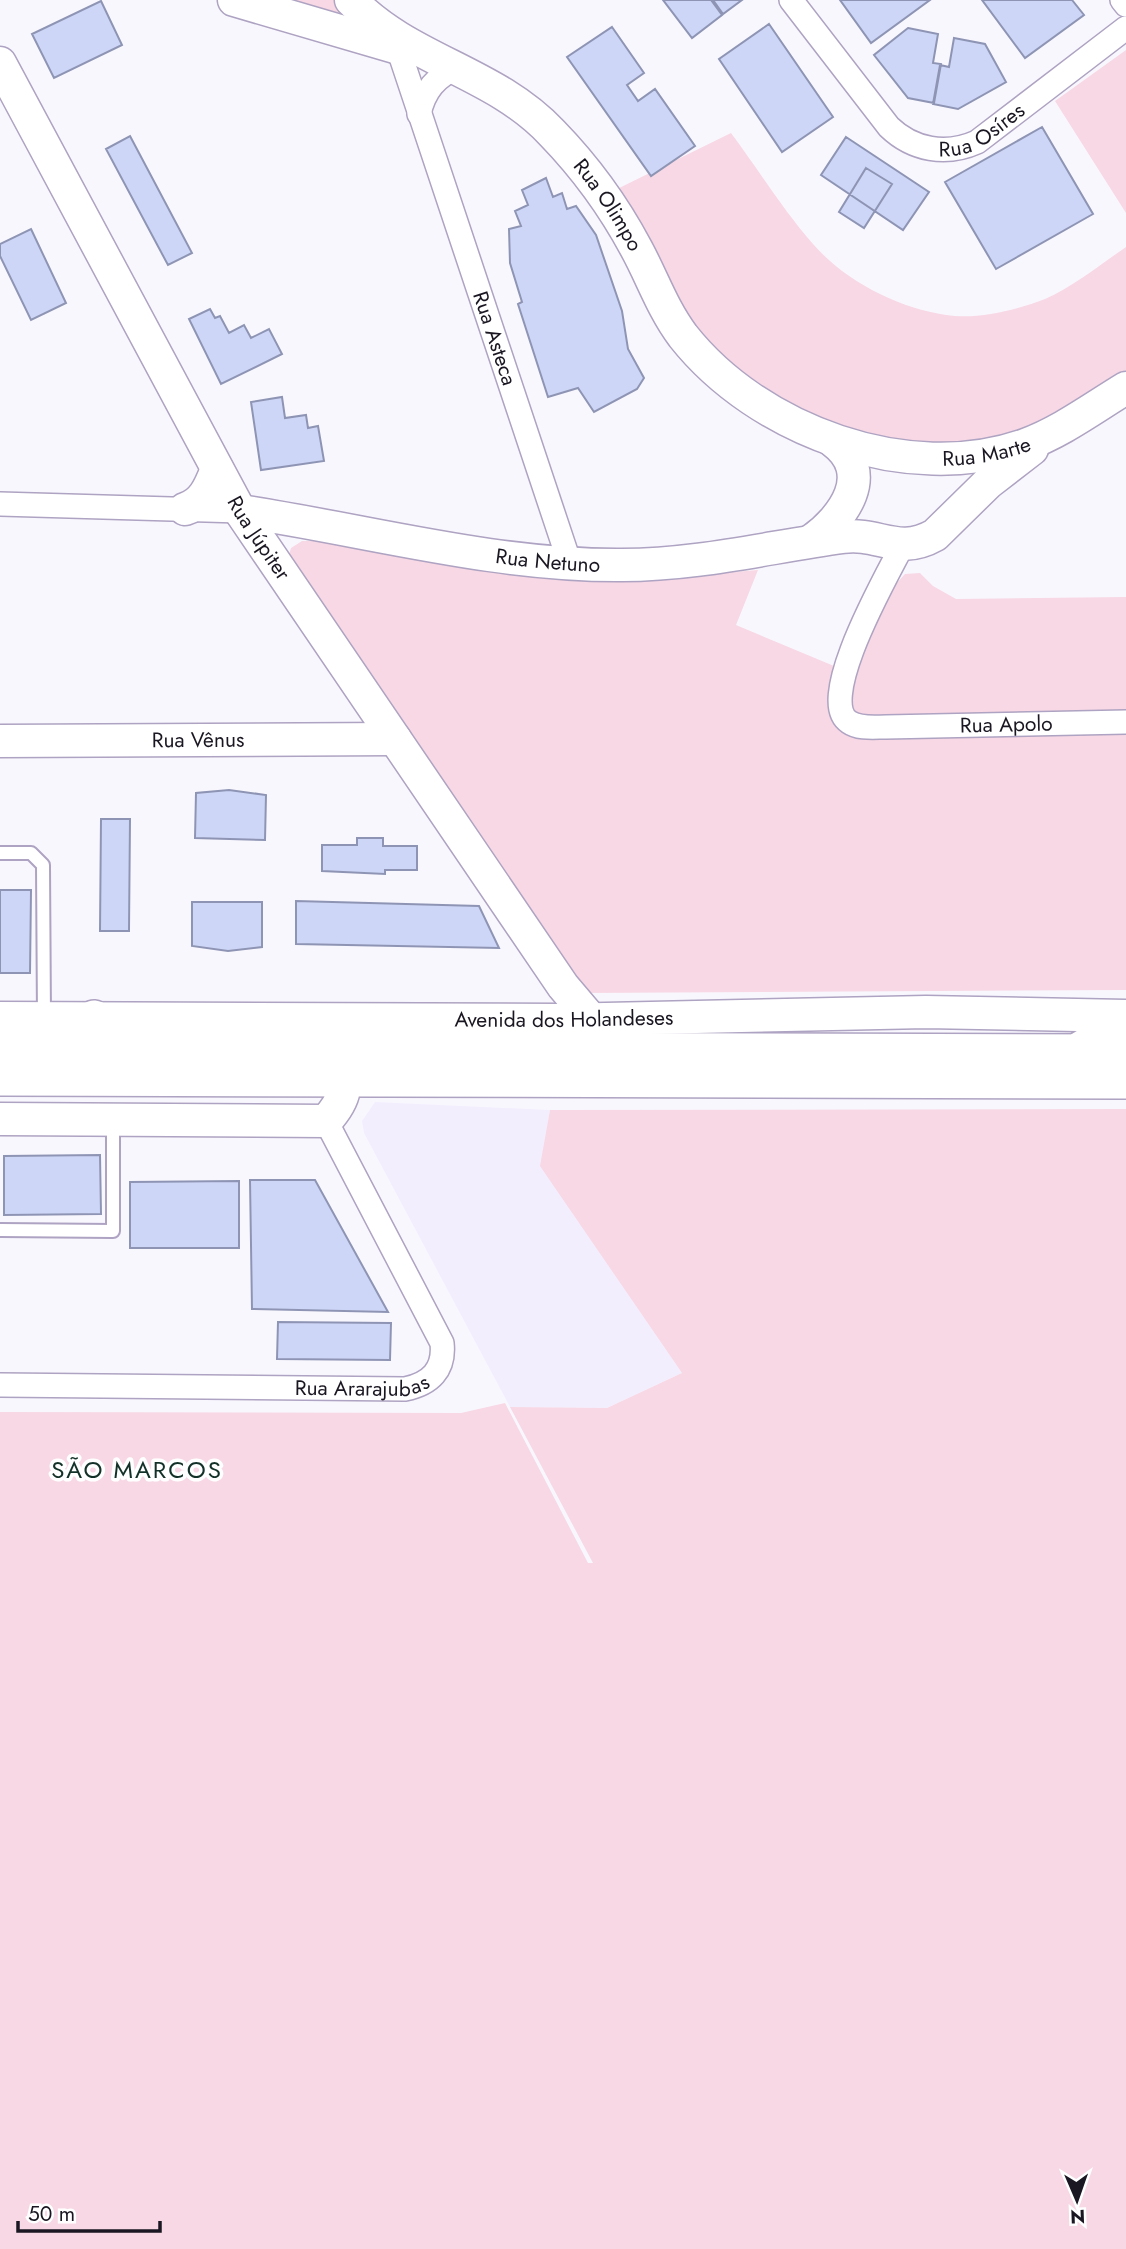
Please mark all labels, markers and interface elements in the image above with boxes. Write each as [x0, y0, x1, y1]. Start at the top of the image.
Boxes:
street label: Rua Osíres [938, 96, 1031, 165]
street label: Rua Olimpo [566, 152, 650, 257]
street label: Rua Asteca [465, 287, 524, 389]
street label: Rua Marte [942, 429, 1035, 474]
street label: Rua Júpiter [220, 491, 298, 587]
street label: Rua Netuno [494, 541, 601, 580]
street label: Rua Apolo [960, 709, 1053, 740]
street label: Rua Vênus [152, 725, 244, 755]
street label: Avenida dos Holandeses [455, 1003, 674, 1035]
street label: Rua Ararajubas [295, 1367, 435, 1404]
district label: SÃO MARCOS [51, 1452, 223, 1487]
north arrow [1042, 2165, 1112, 2235]
scale bar [18, 2190, 159, 2234]
text: 50 m [28, 2199, 75, 2229]
text: N [1070, 2203, 1086, 2230]

